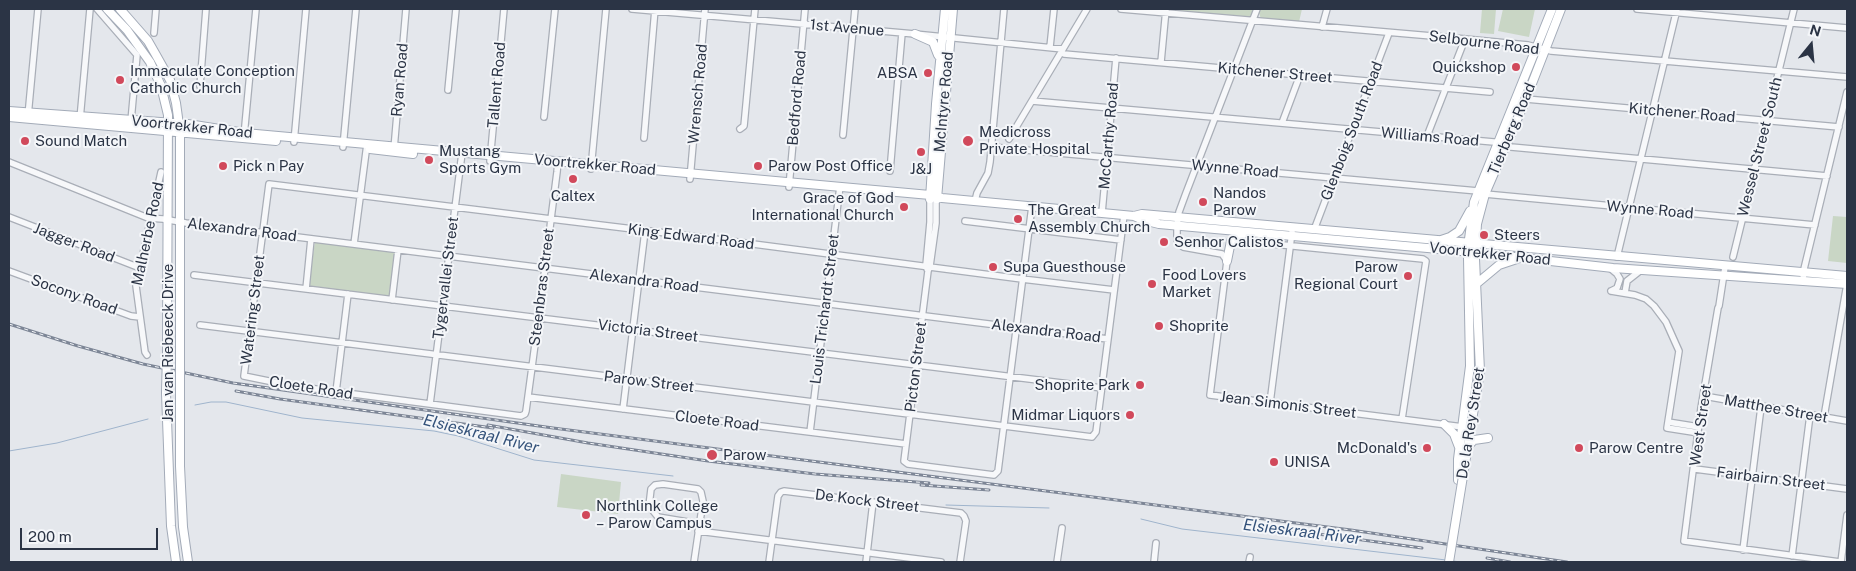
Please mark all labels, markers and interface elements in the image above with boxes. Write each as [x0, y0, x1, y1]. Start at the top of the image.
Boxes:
street label: 1st Avenue [809, 16, 885, 40]
north arrow [1786, 20, 1836, 70]
text: N [1808, 21, 1823, 40]
street label: Selbourne Road [1428, 27, 1540, 59]
street label: Tallent Road [484, 41, 510, 129]
street label: Ryan Road [388, 42, 412, 118]
street label: Wrensch Road [685, 43, 711, 145]
street label: Bedford Road [784, 50, 810, 146]
street label: McIntyre Road [931, 51, 957, 153]
place label: Quickshop [1432, 58, 1506, 76]
street label: Kitchener Street [1217, 59, 1333, 87]
street label: Glenboig South Road [1317, 59, 1387, 203]
marker: Quickshop [1510, 61, 1522, 73]
place label: Immaculate Conception Catholic Church [130, 62, 295, 97]
place label: ABSA [877, 64, 918, 82]
marker: ABSA [922, 67, 934, 79]
marker: Immaculate Conception Catholic Church [114, 74, 126, 86]
street label: Wessel Street South [1734, 75, 1786, 219]
street label: Tierberg Road [1484, 80, 1540, 178]
street label: McCarthy Road [1095, 82, 1123, 190]
street label: Kitchener Road [1628, 99, 1736, 127]
street label: Voortrekker Road [130, 112, 254, 142]
place label: Medicross Private Hospital [979, 123, 1090, 158]
street label: Williams Road [1380, 124, 1480, 150]
place label: Sound Match [35, 132, 127, 150]
marker: Medicross Private Hospital [961, 134, 975, 148]
marker: Sound Match [19, 135, 31, 147]
place label: Mustang Sports Gym [439, 142, 521, 177]
marker: J&J [915, 146, 927, 158]
street label: Voortrekker Road [533, 151, 657, 179]
marker: Mustang Sports Gym [423, 154, 435, 166]
street label: Wynne Road [1191, 156, 1279, 182]
place label: Pick n Pay [233, 157, 304, 175]
place label: Parow Post Office [768, 157, 893, 175]
marker: Pick n Pay [217, 160, 229, 172]
marker: Parow Post Office [752, 160, 764, 172]
place label: J&J [910, 160, 932, 178]
marker: Caltex [567, 173, 579, 185]
street label: Malherbe Road [128, 180, 168, 288]
place label: Nandos Parow [1213, 184, 1266, 219]
place label: Caltex [551, 187, 595, 205]
place label: Grace of God International Church [751, 189, 894, 224]
marker: Nandos Parow [1197, 196, 1209, 208]
street label: Wynne Road [1606, 197, 1694, 223]
marker: Grace of God International Church [898, 201, 910, 213]
place label: The Great Assembly Church [1028, 201, 1150, 236]
marker: The Great Assembly Church [1012, 213, 1024, 225]
street label: Alexandra Road [186, 214, 298, 246]
street label: Tygervallei Street [430, 216, 462, 340]
street label: Jagger Road [31, 219, 117, 267]
street label: King Edward Road [627, 220, 755, 254]
place label: Steers [1494, 226, 1540, 244]
street label: Steenbras Street [526, 227, 558, 347]
marker: Steers [1478, 229, 1490, 241]
street label: Louis Trichardt Street [807, 233, 843, 385]
place label: Senhor Calistos [1174, 233, 1284, 251]
marker: Senhor Calistos [1158, 236, 1170, 248]
street label: Voortrekker Road [1428, 239, 1552, 269]
street label: Watering Street [237, 254, 269, 366]
place label: Supa Guesthouse [1003, 258, 1126, 276]
place label: Parow Regional Court [1294, 258, 1398, 293]
marker: Supa Guesthouse [987, 261, 999, 273]
street label: Jan van Riebeeck Drive [159, 264, 177, 422]
street label: Alexandra Road [588, 265, 700, 297]
place label: Food Lovers Market [1162, 266, 1246, 301]
marker: Parow Regional Court [1402, 270, 1414, 282]
street label: Socony Road [28, 271, 120, 319]
marker: Food Lovers Market [1146, 278, 1158, 290]
street label: Alexandra Road [990, 315, 1102, 347]
street label: Victoria Street [597, 316, 699, 346]
place label: Shoprite [1169, 317, 1229, 335]
marker: Shoprite [1153, 320, 1165, 332]
street label: Picton Street [902, 321, 930, 413]
street label: De la Rey Street [1453, 366, 1489, 480]
street label: Parow Street [603, 368, 695, 396]
street label: Cloete Road [268, 373, 354, 403]
place label: Shoprite Park [1035, 376, 1130, 394]
marker: Shoprite Park [1134, 379, 1146, 391]
street label: West Street [1686, 383, 1716, 467]
street label: Jean Simonis Street [1219, 388, 1357, 422]
street label: Matthee Street [1723, 391, 1829, 427]
place label: Midmar Liquors [1011, 406, 1120, 424]
street label: Cloete Road [674, 407, 760, 435]
marker: Midmar Liquors [1124, 409, 1136, 421]
water label: Elsieskraal River [421, 410, 541, 458]
place label: McDonald's [1337, 439, 1417, 457]
place label: Parow Centre [1589, 439, 1683, 457]
marker: McDonald's [1421, 442, 1433, 454]
marker: Parow Centre [1573, 442, 1585, 454]
place label: Parow [723, 446, 767, 464]
marker: Parow [705, 448, 719, 462]
place label: UNISA [1284, 453, 1331, 471]
marker: UNISA [1268, 456, 1280, 468]
street label: Fairbairn Street [1715, 463, 1827, 495]
street label: De Kock Street [814, 486, 920, 516]
place label: Northlink College – Parow Campus [596, 497, 718, 532]
marker: Northlink College – Parow Campus [580, 509, 592, 521]
water label: Elsieskraal River [1242, 515, 1362, 549]
scale bar [22, 518, 160, 550]
text: 200 m [28, 528, 72, 545]

